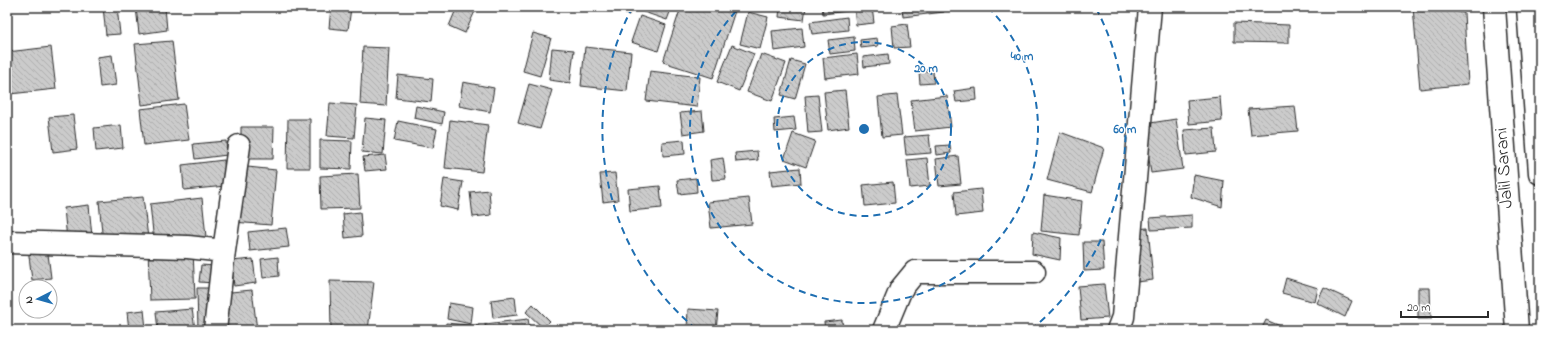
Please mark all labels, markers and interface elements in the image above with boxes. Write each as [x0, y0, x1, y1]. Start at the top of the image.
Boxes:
text: 40 m [1010, 48, 1034, 66]
text: 20 m [913, 60, 938, 78]
text: 60 m [1113, 121, 1137, 139]
centre of rings [857, 122, 871, 136]
street label: Jalil Sarani [1489, 127, 1521, 209]
north arrow [18, 279, 58, 319]
scale bar [1401, 293, 1488, 319]
text: N [21, 295, 37, 304]
text: 20 m [1407, 299, 1430, 317]

